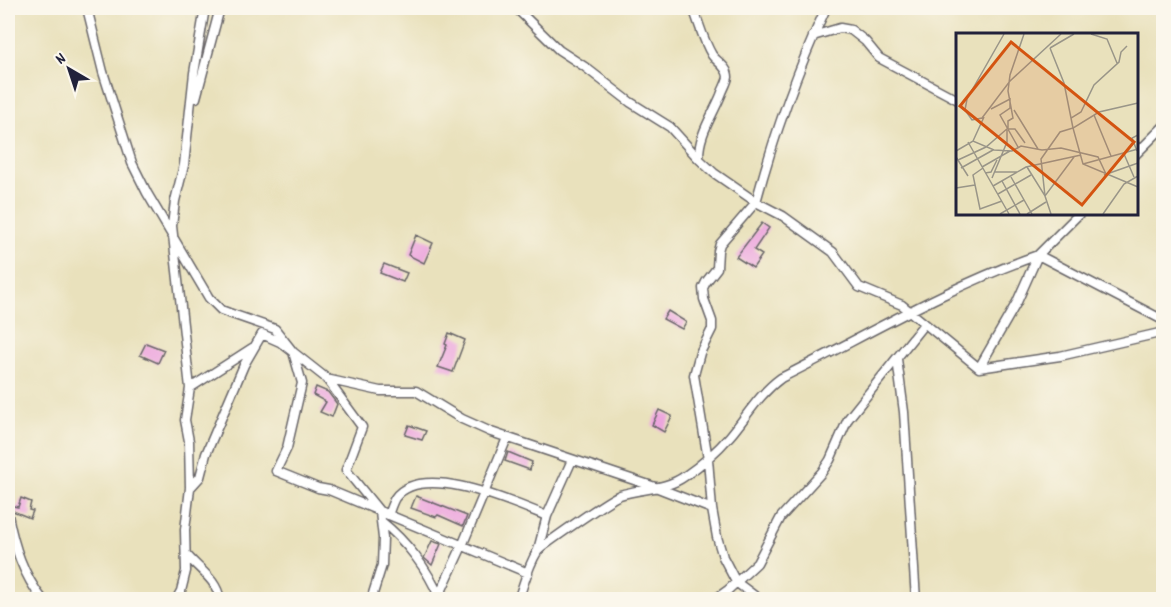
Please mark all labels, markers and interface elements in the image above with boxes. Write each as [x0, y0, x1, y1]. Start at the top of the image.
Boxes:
inset map [956, 33, 1138, 214]
north arrow [39, 39, 99, 99]
text: N [51, 48, 72, 71]

